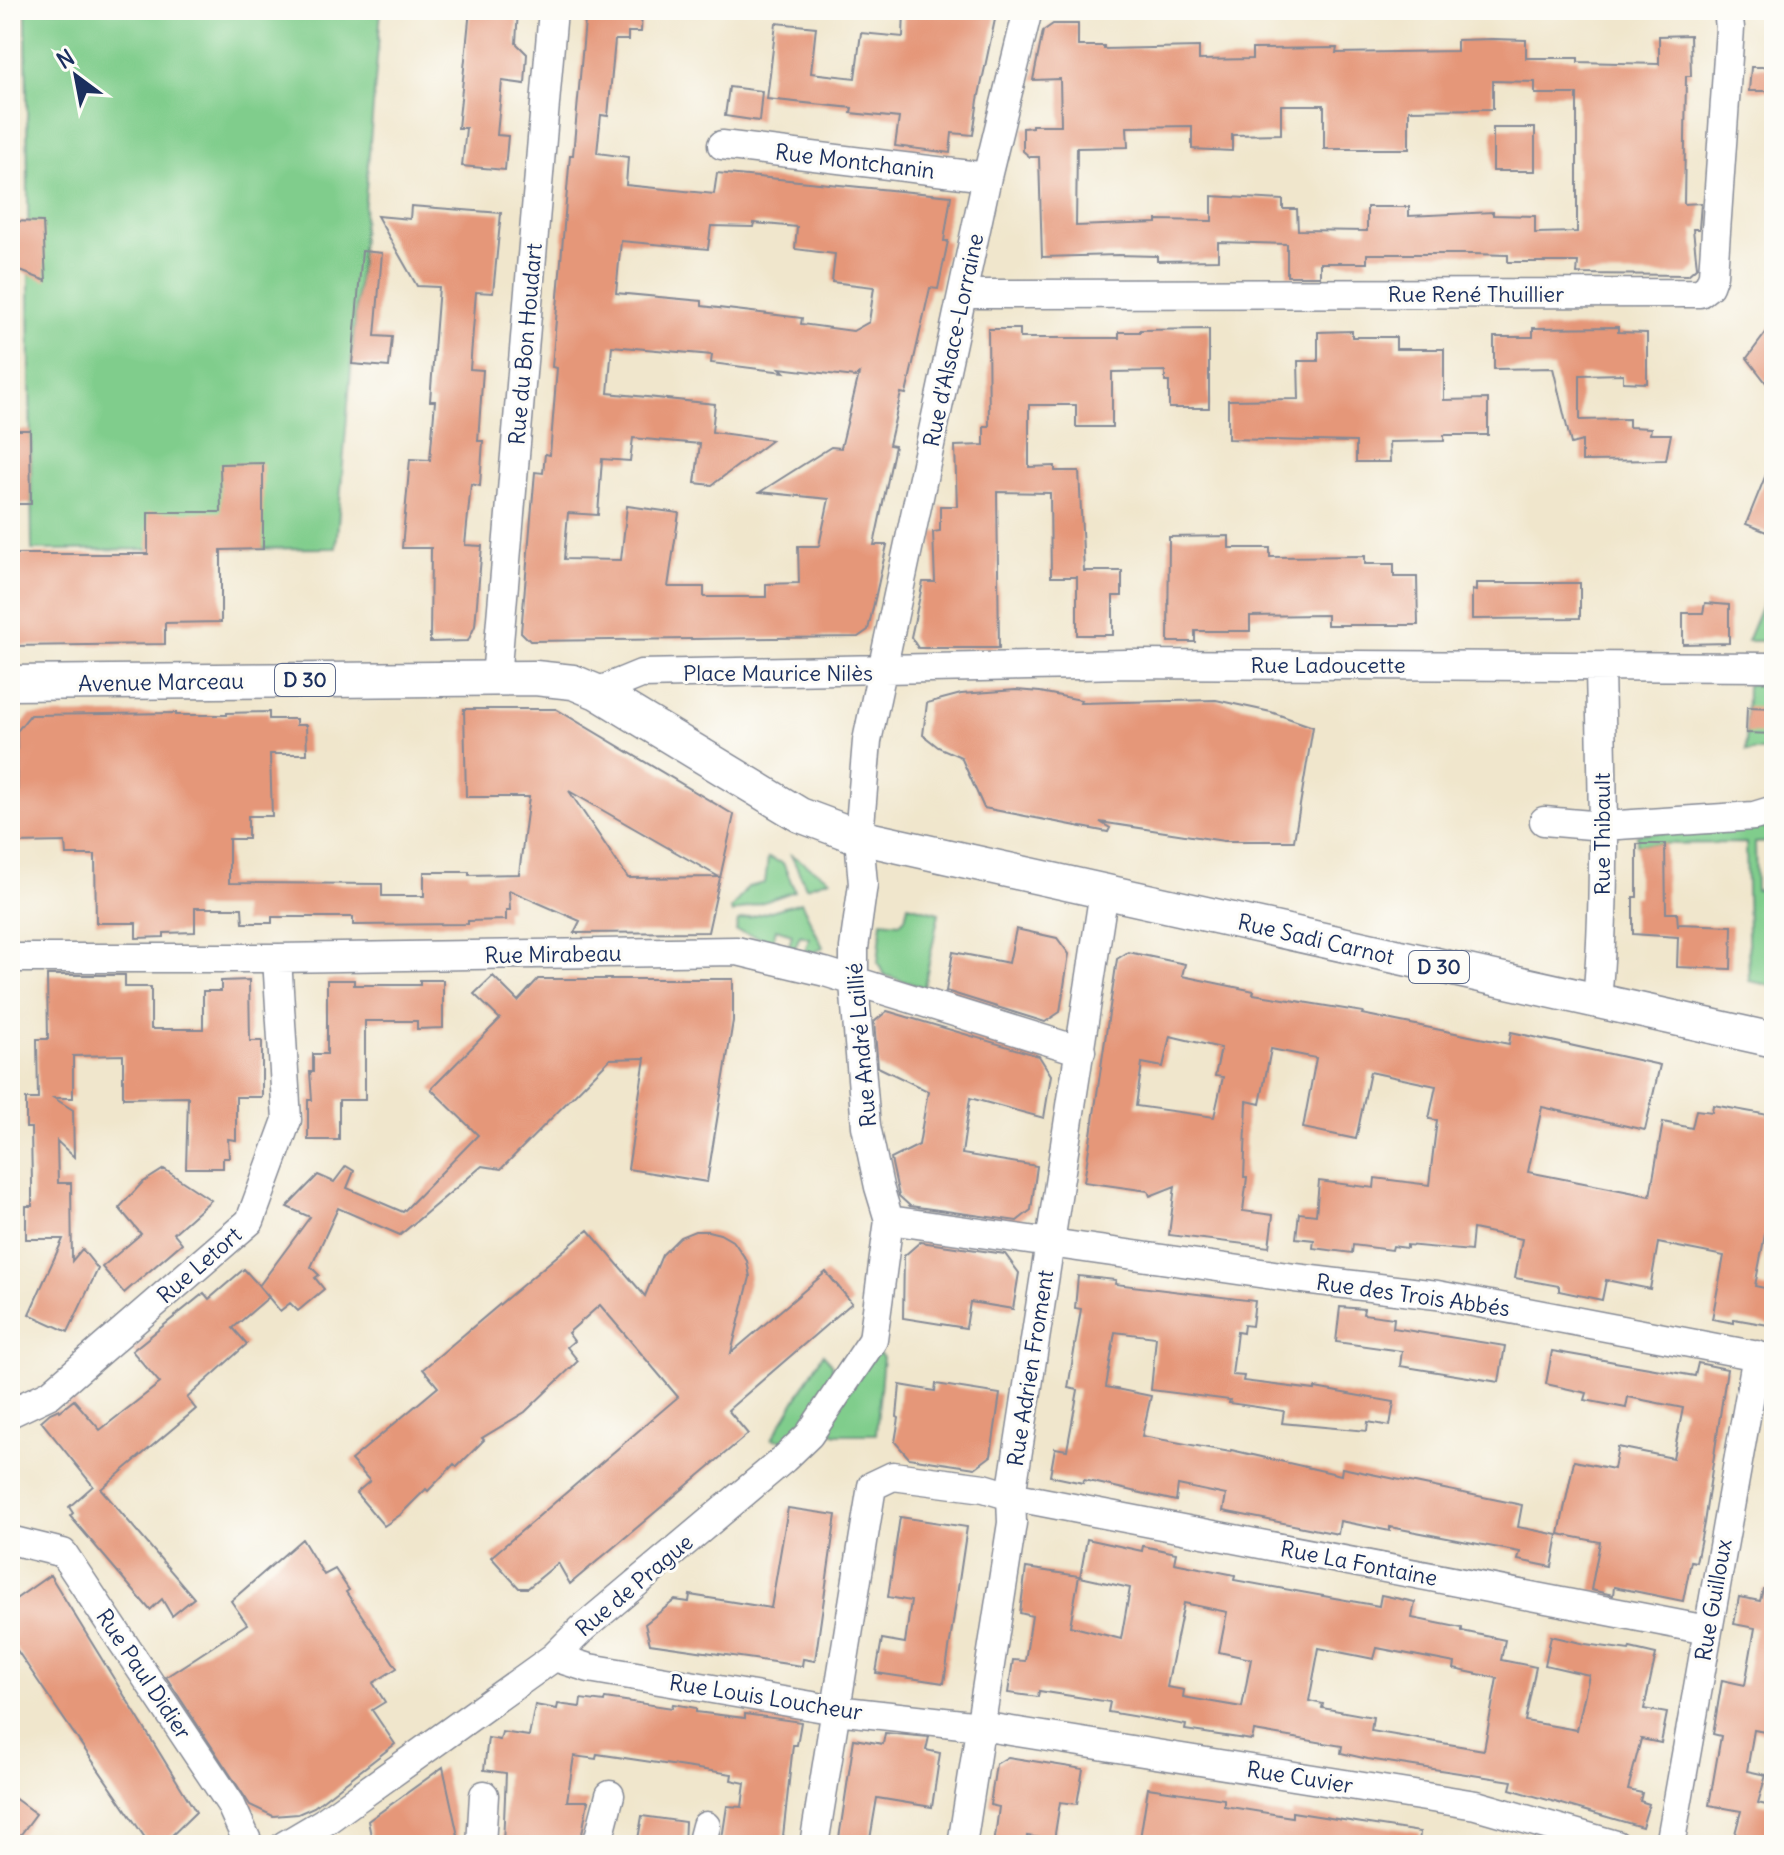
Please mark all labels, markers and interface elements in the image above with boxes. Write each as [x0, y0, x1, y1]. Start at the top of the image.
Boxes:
north arrow [36, 36, 116, 116]
text: N [52, 43, 79, 75]
street label: Rue Montchanin [774, 137, 936, 185]
street label: Rue d'Alsace-Lorraine [917, 231, 989, 449]
street label: Rue du Bon Houdart [502, 242, 548, 446]
street label: Rue René Thuillier [1388, 280, 1564, 308]
street label: Rue Ladoucette [1250, 651, 1406, 679]
street label: Place Maurice Nilès [683, 659, 873, 687]
road number: D 30 [275, 664, 335, 696]
street label: Avenue Marceau [78, 667, 244, 697]
street label: Rue Thibault [1588, 773, 1616, 895]
street label: Rue Sadi Carnot [1235, 907, 1397, 971]
street label: Rue Mirabeau [484, 939, 622, 969]
road number: D 30 [1409, 951, 1469, 983]
street label: Rue André Laillié [840, 962, 882, 1128]
street label: Rue Letort [151, 1221, 247, 1309]
street label: Rue Adrien Froment [1001, 1268, 1059, 1468]
street label: Rue des Trois Abbés [1314, 1268, 1512, 1322]
street label: Rue de Prague [569, 1528, 699, 1642]
street label: Rue La Fontaine [1278, 1534, 1440, 1592]
street label: Rue Guilloux [1689, 1537, 1738, 1663]
street label: Rue Paul Didier [90, 1604, 198, 1744]
street label: Rue Louis Loucheur [667, 1668, 865, 1726]
street label: Rue Cuvier [1245, 1755, 1355, 1799]

